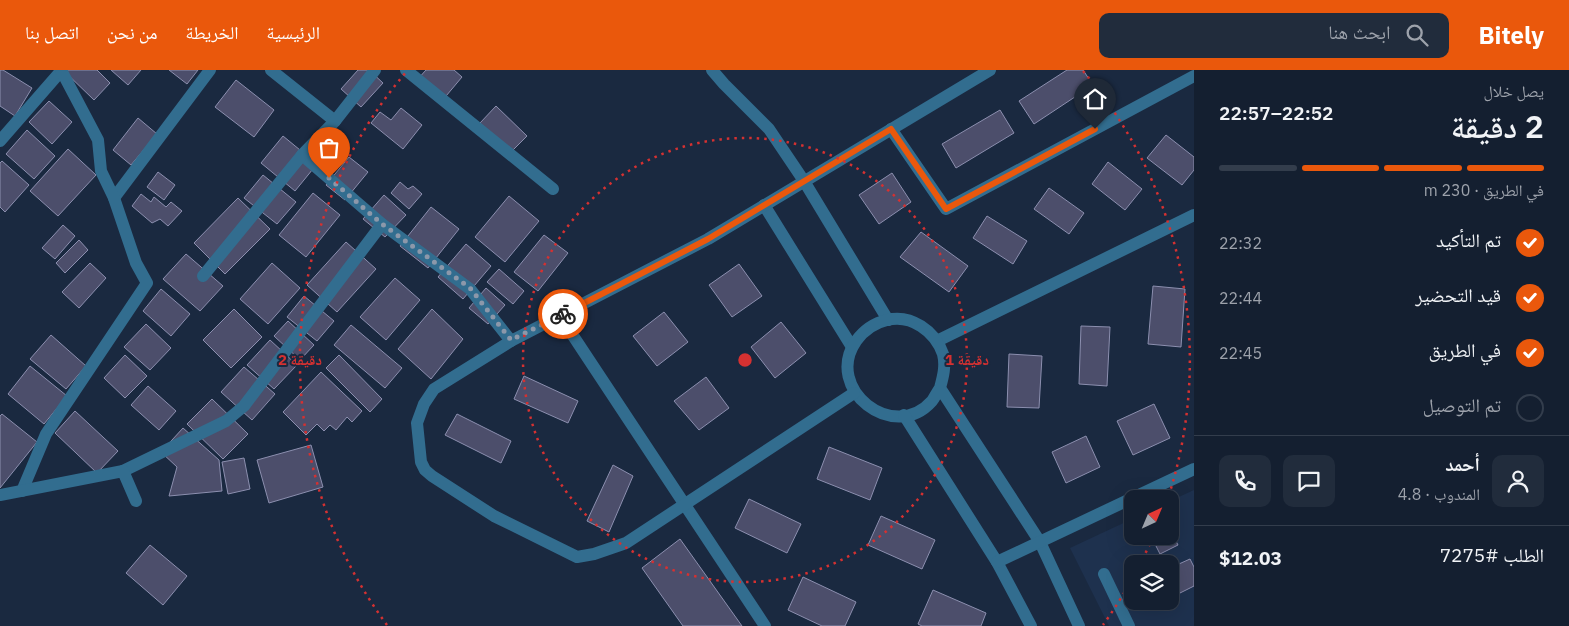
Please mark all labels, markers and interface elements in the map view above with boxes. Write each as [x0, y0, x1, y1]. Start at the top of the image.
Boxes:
search box [1099, 13, 1449, 58]
text: Bitely [1479, 19, 1544, 51]
text: ابحث هنا [1328, 20, 1391, 44]
text: اتصل بنا [25, 21, 79, 44]
text: من نحن [107, 21, 158, 44]
text: الخريطة [186, 21, 239, 44]
text: الرئيسية [267, 21, 320, 44]
icon: search [1403, 21, 1431, 49]
pin [1074, 78, 1116, 129]
text: يصل خلال [1483, 81, 1544, 101]
icon: home [1081, 85, 1109, 113]
text: 22:52–22:57 [1219, 101, 1334, 125]
text: 2 دقيقة [1451, 105, 1544, 147]
pin [308, 127, 350, 178]
icon: bag [315, 134, 343, 162]
text: في الطريق · 230 m [1424, 180, 1544, 200]
text: تم التأكيد [1436, 228, 1501, 252]
icon: check [1516, 229, 1544, 257]
text: 22:32 [1219, 233, 1262, 253]
text: قيد التحضير [1415, 283, 1501, 307]
icon: check [1516, 284, 1544, 312]
text: 22:44 [1219, 288, 1262, 308]
courier [538, 289, 588, 339]
icon: bike [549, 300, 577, 328]
text: في الطريق [1429, 338, 1501, 362]
icon: check [1516, 339, 1544, 367]
text: 22:45 [1219, 343, 1262, 363]
text: 2 دقيقة [278, 350, 322, 369]
text: 1 دقيقة [945, 350, 989, 369]
centre of rings [736, 351, 754, 369]
text: تم التوصيل [1423, 393, 1501, 417]
text: أحمد [1445, 452, 1480, 476]
button: phone [1219, 455, 1271, 507]
button: chat [1283, 455, 1335, 507]
button: person [1492, 455, 1544, 507]
text: المندوب · 4.8 [1398, 484, 1480, 504]
north arrow [1124, 490, 1179, 545]
map controls [1124, 490, 1179, 610]
text: الطلب #7275 [1440, 543, 1544, 567]
text: $12.03 [1219, 546, 1282, 570]
button: layers [1124, 555, 1179, 610]

